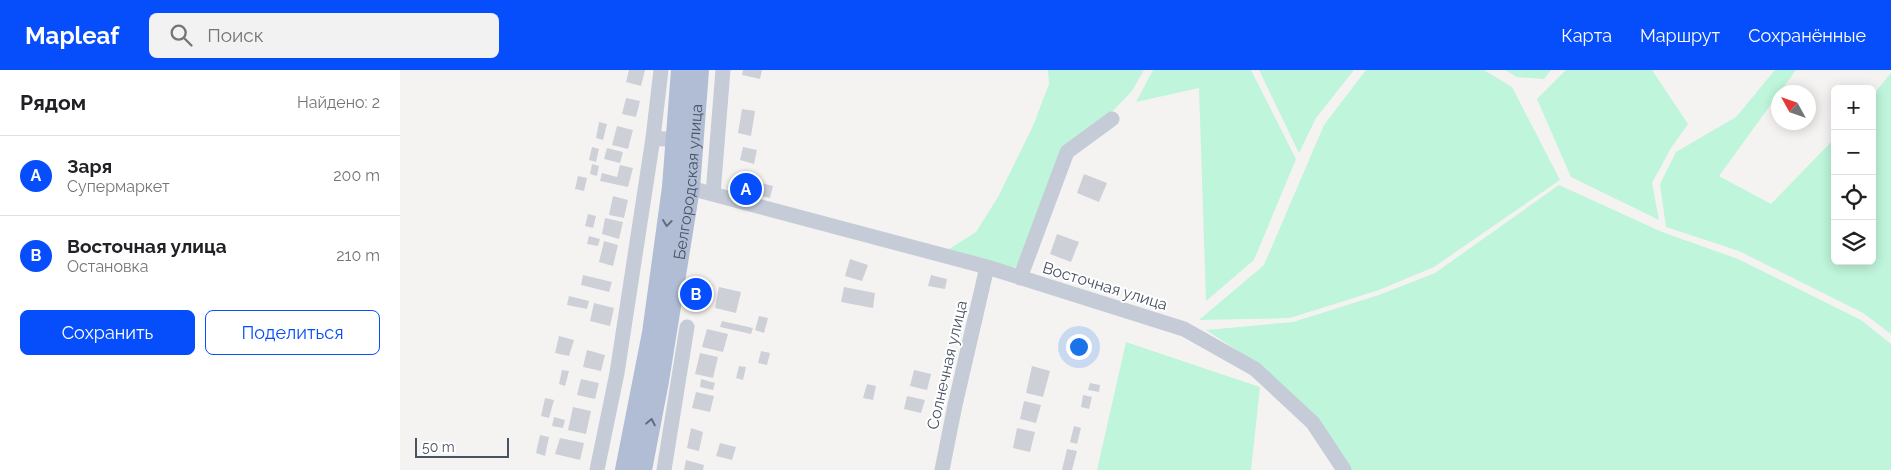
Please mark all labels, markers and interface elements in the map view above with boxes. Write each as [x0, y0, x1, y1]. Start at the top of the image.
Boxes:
search box [149, 13, 499, 58]
text: Mapleaf [25, 21, 119, 50]
icon: search [167, 21, 195, 49]
text: Поиск [207, 24, 264, 46]
text: Карта [1561, 25, 1612, 46]
text: Маршрут [1640, 25, 1720, 46]
text: Сохранённые [1748, 25, 1866, 46]
north arrow [1771, 85, 1816, 130]
map controls [1831, 85, 1876, 265]
button: + [1831, 85, 1876, 130]
text: Рядом [20, 90, 86, 115]
text: Найдено: 2 [297, 93, 380, 112]
street label: Белгородская улица [669, 103, 706, 261]
button: − [1831, 130, 1876, 175]
text: Заря [67, 155, 112, 177]
text: A [31, 166, 41, 185]
text: 200 m [333, 166, 380, 185]
pin: A [730, 170, 762, 208]
button: locate [1831, 175, 1876, 220]
text: Супермаркет [67, 177, 170, 196]
one-way arrow [662, 219, 673, 227]
button: layers [1831, 220, 1876, 265]
text: Восточная улица [67, 235, 227, 257]
text: B [31, 246, 41, 265]
text: 210 m [336, 246, 380, 265]
text: Остановка [67, 257, 149, 276]
street label: Восточная улица [1040, 258, 1170, 314]
pin: B [680, 275, 712, 313]
street label: Солнечная улица [923, 299, 971, 431]
button: Сохранить [20, 310, 195, 355]
button: Поделиться [205, 310, 380, 355]
your location [1066, 334, 1092, 360]
one-way arrow [645, 418, 655, 426]
scale bar [415, 435, 509, 458]
text: 50 m [422, 439, 455, 455]

